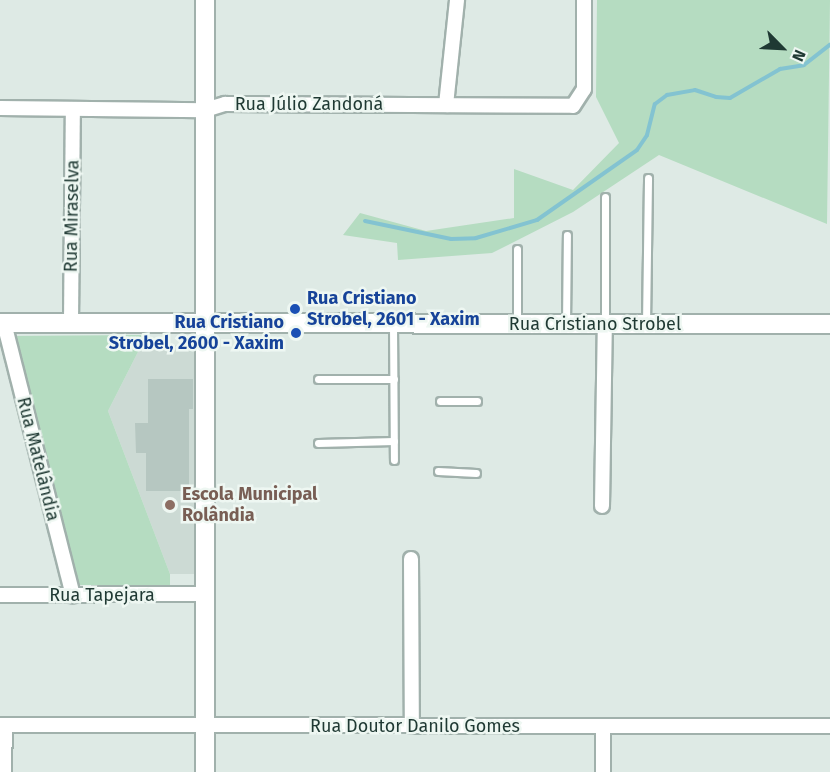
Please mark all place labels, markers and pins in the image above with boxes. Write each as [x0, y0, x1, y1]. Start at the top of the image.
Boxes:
place label: Rua Cristiano Strobel, 2601 - Xaxim [307, 288, 480, 330]
marker: Rua Cristiano Strobel, 2601 - Xaxim [288, 302, 302, 316]
place label: Rua Cristiano Strobel, 2600 - Xaxim [109, 312, 284, 354]
marker: Rua Cristiano Strobel, 2600 - Xaxim [289, 326, 303, 340]
place label: Escola Municipal Rolândia [182, 484, 317, 526]
marker: Escola Municipal Rolândia [163, 498, 177, 512]

